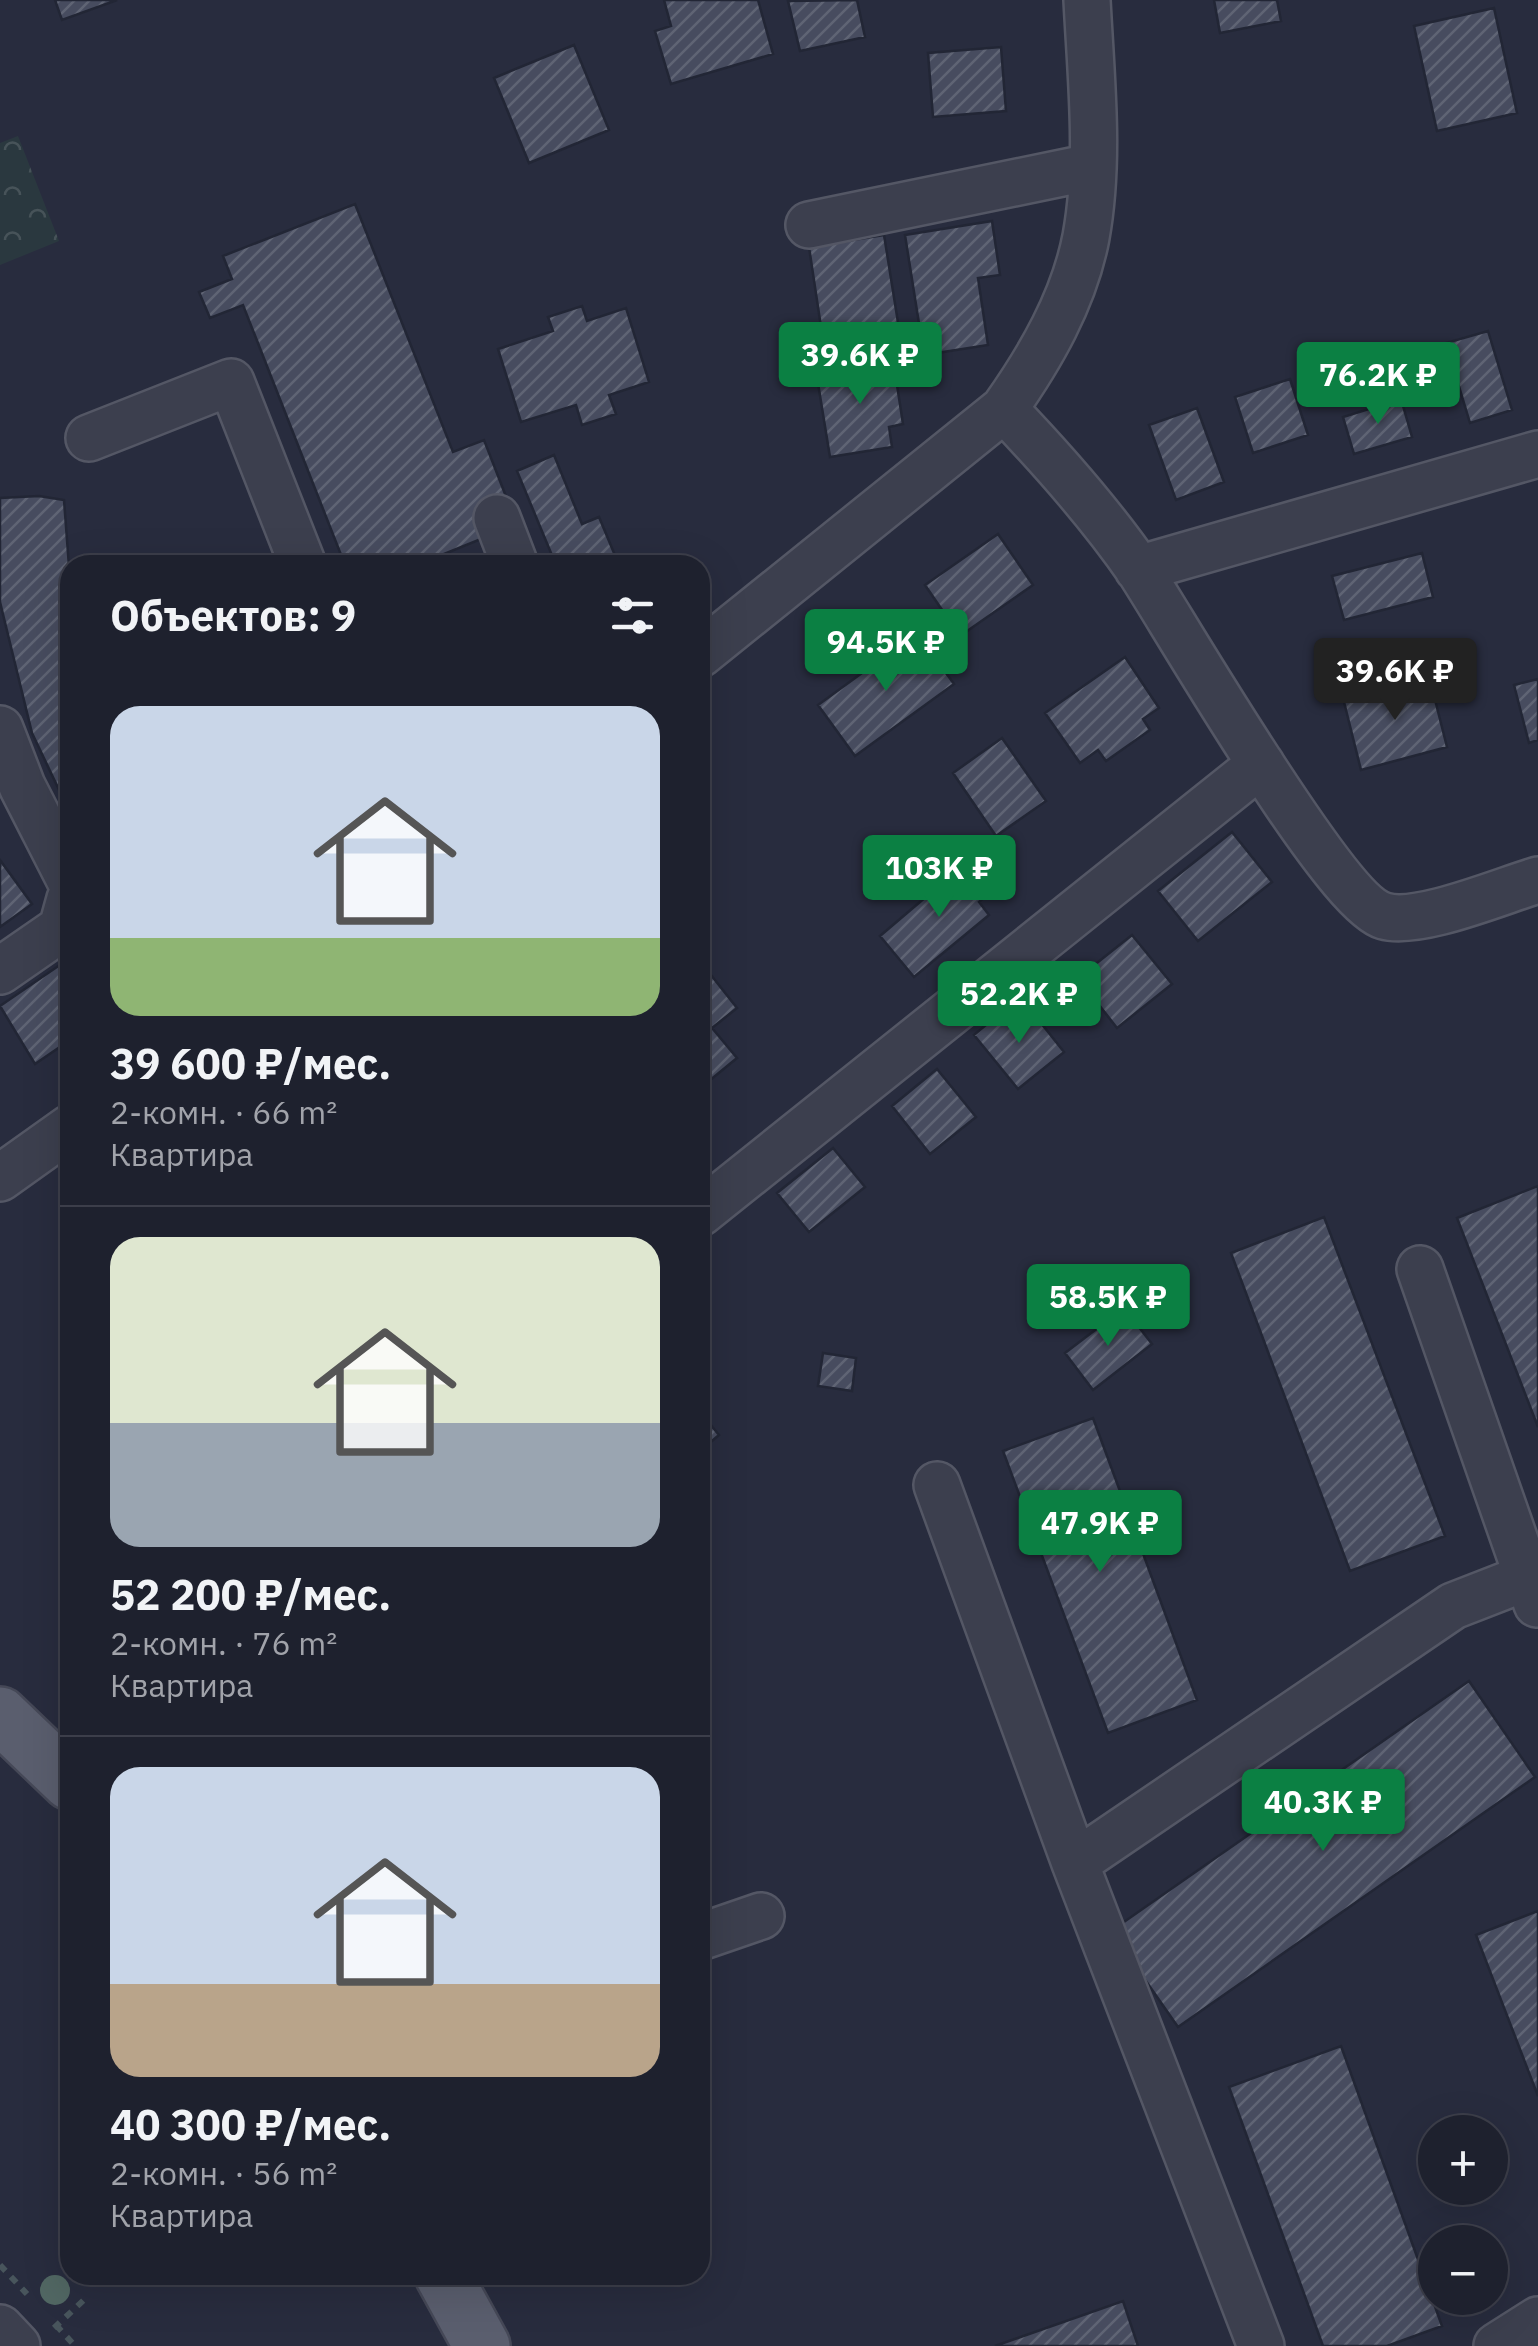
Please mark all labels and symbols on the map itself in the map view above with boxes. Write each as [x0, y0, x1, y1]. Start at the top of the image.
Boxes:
pin: 39.6K ₽ [768, 322, 952, 407]
pin: 76.2K ₽ [1286, 342, 1470, 427]
pin: 94.5K ₽ [794, 609, 978, 694]
pin: 39.6K ₽ [1303, 638, 1487, 723]
pin: 103K ₽ [858, 835, 1020, 920]
pin: 52.2K ₽ [927, 961, 1111, 1046]
pin: 58.5K ₽ [1016, 1264, 1200, 1349]
pin: 47.9K ₽ [1008, 1490, 1192, 1575]
pin: 40.3K ₽ [1231, 1769, 1415, 1854]

